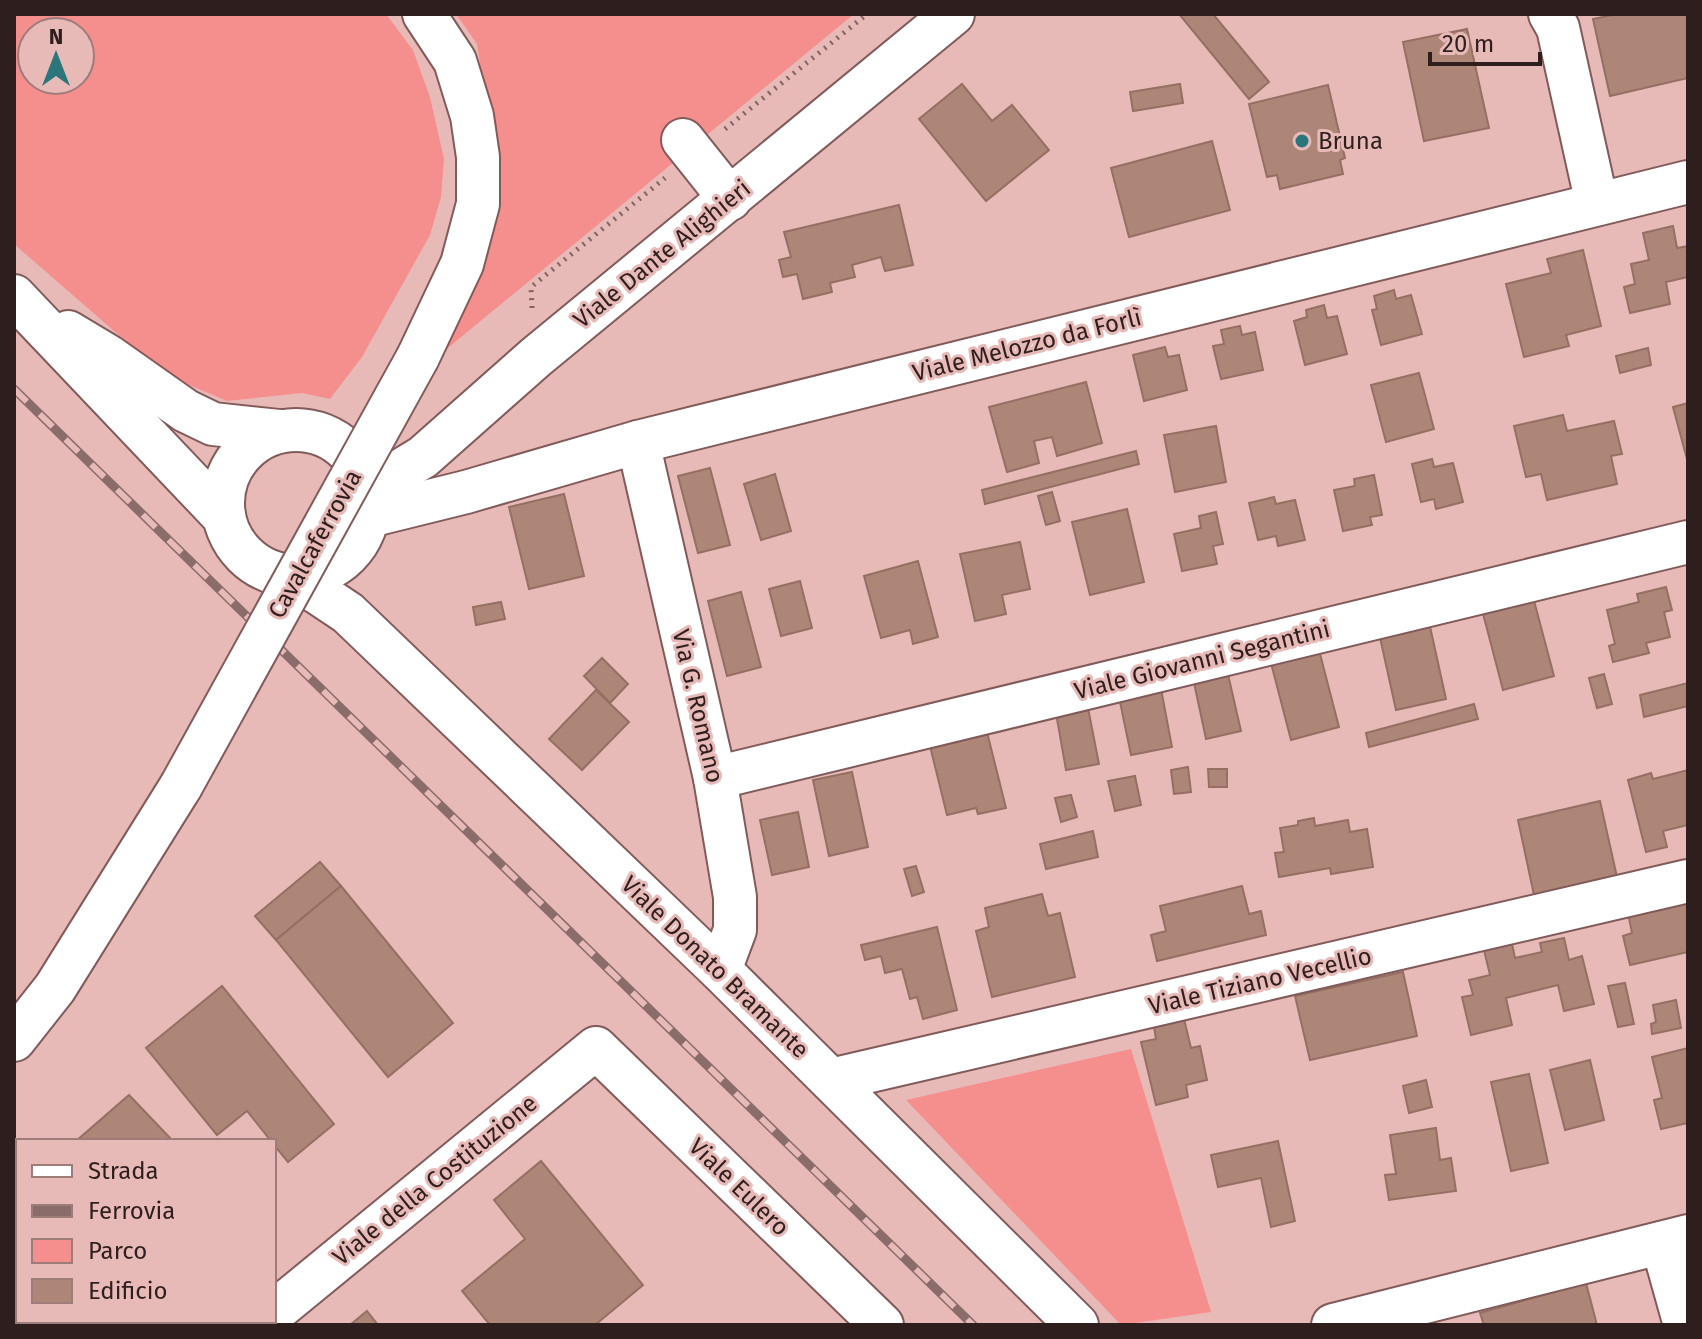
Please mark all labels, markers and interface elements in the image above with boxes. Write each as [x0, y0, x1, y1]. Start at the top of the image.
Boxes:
north arrow [16, 16, 96, 96]
scale bar [1430, 16, 1540, 66]
text: N [49, 23, 63, 50]
text: 20 m [1442, 30, 1494, 58]
place label: Bruna [1318, 127, 1383, 155]
marker: Bruna [1293, 132, 1311, 150]
street label: Viale Dante Alighieri [568, 174, 756, 334]
street label: Viale Melozzo da Forlì [910, 303, 1145, 387]
street label: Cavalcaferrovia [263, 465, 367, 623]
street label: Viale Giovanni Segantini [1071, 615, 1333, 705]
street label: Via G. Romano [667, 627, 729, 785]
street label: Viale Donato Bramante [615, 870, 815, 1064]
street label: Viale Tiziano Vecellio [1146, 942, 1374, 1020]
street label: Viale della Costituzione [327, 1089, 543, 1271]
street label: Viale Eulero [683, 1132, 795, 1242]
legend [16, 1139, 276, 1323]
text: Strada [88, 1157, 159, 1185]
text: Ferrovia [88, 1197, 175, 1225]
text: Parco [88, 1237, 147, 1265]
text: Edificio [88, 1277, 168, 1305]

